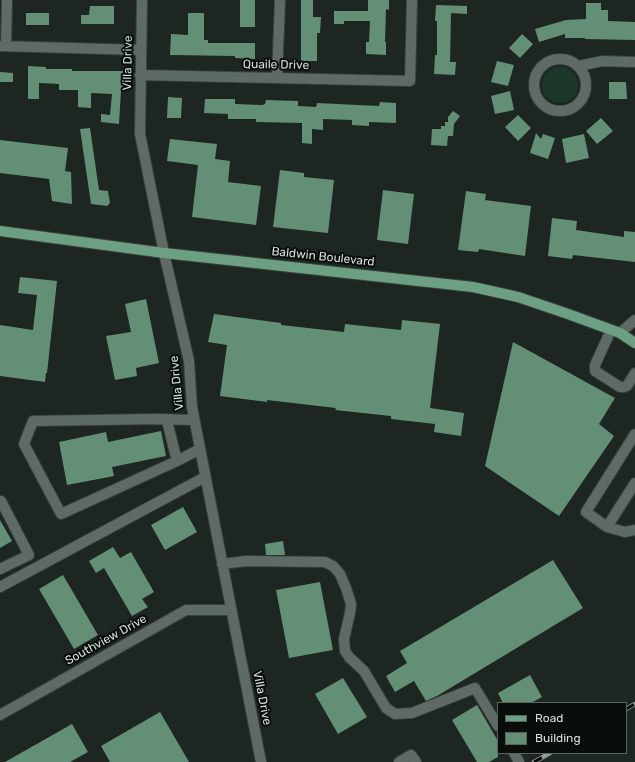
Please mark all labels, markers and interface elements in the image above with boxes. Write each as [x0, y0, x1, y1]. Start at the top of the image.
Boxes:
street label: Villa Drive [120, 35, 136, 91]
street label: Quaile Drive [243, 57, 309, 73]
street label: Baldwin Boulevard [271, 244, 375, 270]
street label: Villa Drive [167, 355, 187, 411]
street label: Southview Drive [63, 612, 149, 668]
street label: Villa Drive [250, 670, 274, 726]
legend [497, 702, 627, 754]
text: Road [535, 711, 563, 725]
text: Building [535, 731, 581, 745]

